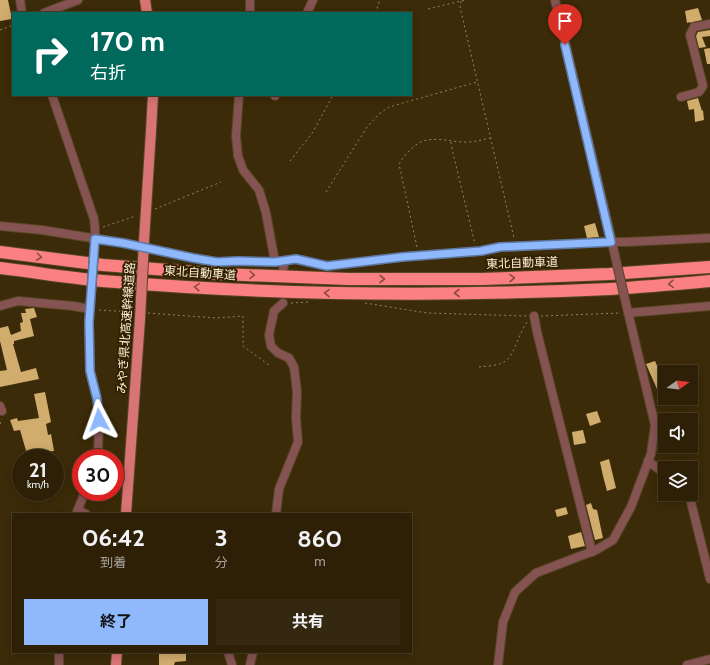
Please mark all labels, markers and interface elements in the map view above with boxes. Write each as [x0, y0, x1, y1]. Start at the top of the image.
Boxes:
pin [548, 4, 582, 45]
icon: arrive [554, 10, 576, 32]
text: 170 m [90, 24, 165, 58]
icon: right [24, 28, 76, 80]
text: 右折 [90, 62, 126, 84]
one-way arrow [36, 252, 42, 261]
street label: 東北自動車道 [486, 254, 558, 271]
street label: みやぎ県北高速幹線道路 [113, 262, 138, 394]
street label: 東北自動車道 [164, 263, 236, 282]
one-way arrow [249, 271, 255, 280]
one-way arrow [509, 273, 515, 282]
one-way arrow [379, 275, 385, 283]
one-way arrow [668, 280, 674, 289]
one-way arrow [194, 283, 200, 292]
one-way arrow [324, 288, 330, 297]
one-way arrow [454, 289, 460, 297]
north arrow [658, 365, 698, 405]
map controls [658, 365, 698, 501]
position arrow [78, 399, 120, 441]
button: sound [658, 413, 698, 453]
speed limit sign: 30 [72, 449, 124, 501]
text: 21 [29, 458, 47, 482]
button: layers [658, 461, 698, 501]
text: km/h [27, 478, 49, 491]
text: 06:42 [82, 523, 145, 552]
text: 3 [215, 523, 228, 552]
text: 860 [297, 524, 342, 553]
text: m [314, 553, 326, 569]
text: 到着 [100, 554, 126, 570]
text: 分 [215, 554, 228, 570]
button: 終了 [24, 599, 208, 645]
button: 共有 [216, 599, 400, 645]

